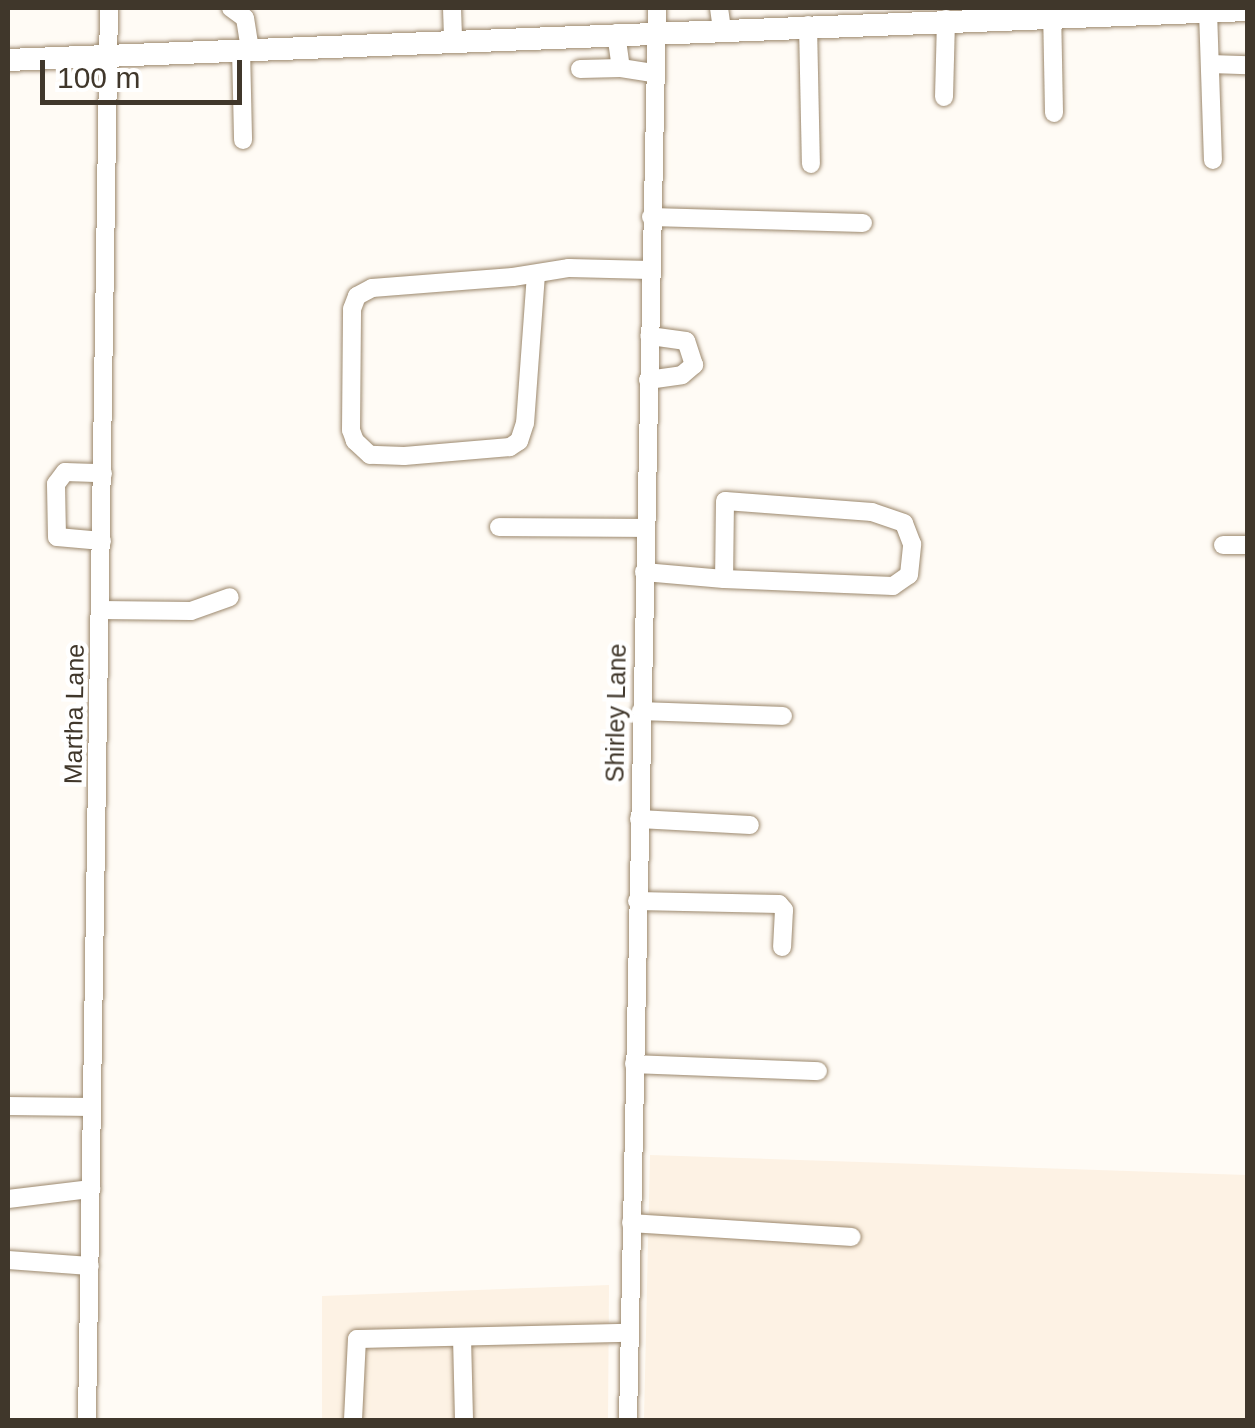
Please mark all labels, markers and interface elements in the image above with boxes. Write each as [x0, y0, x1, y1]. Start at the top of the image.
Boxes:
scale bar [45, 40, 248, 102]
text: 100 m [57, 61, 140, 94]
street label: Shirley Lane [600, 643, 632, 783]
street label: Martha Lane [58, 644, 90, 784]

